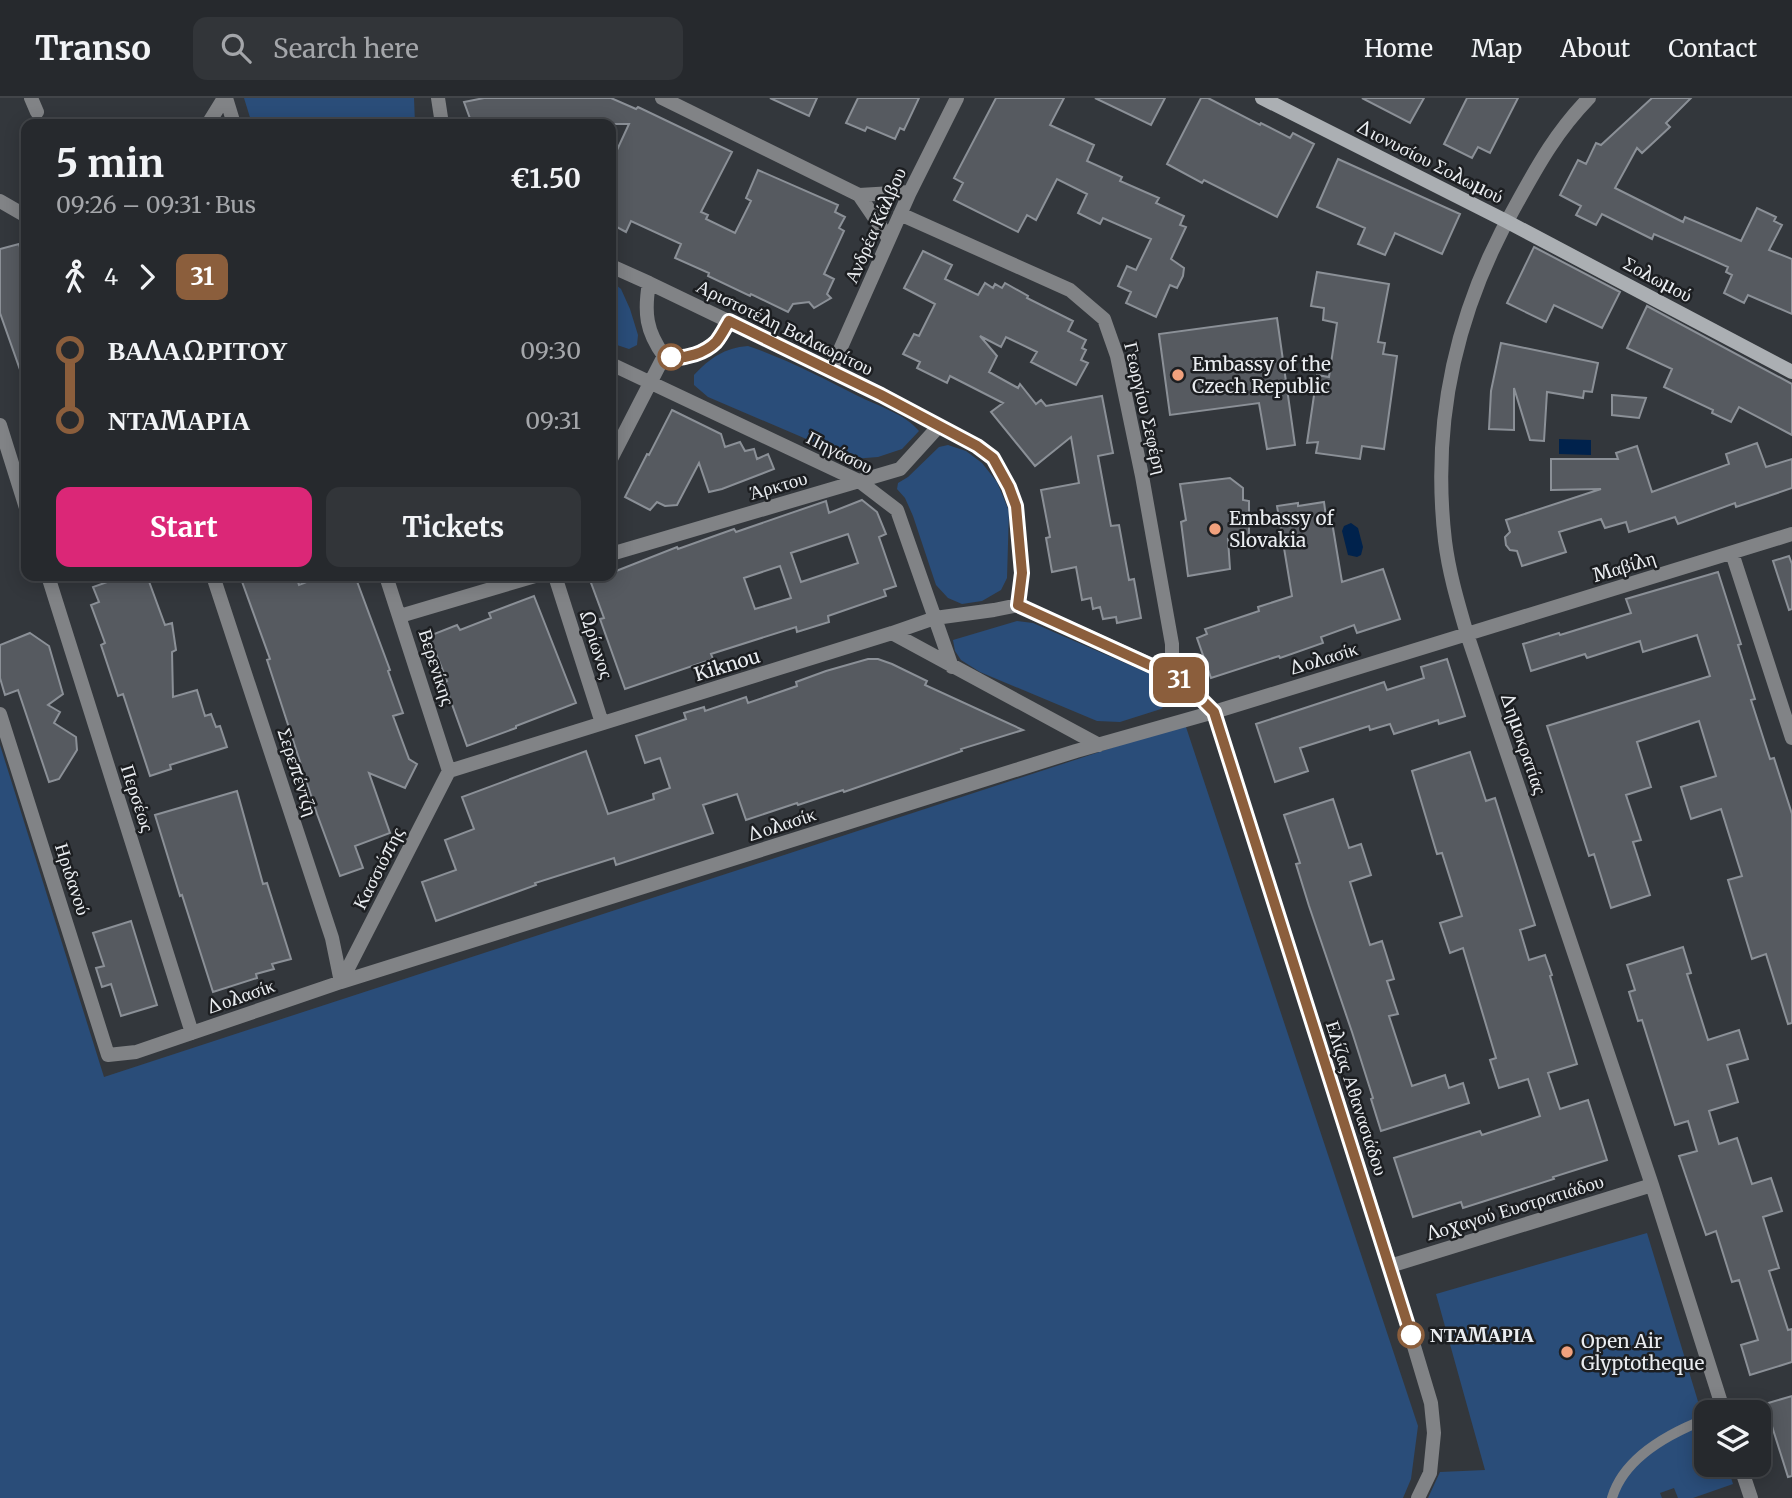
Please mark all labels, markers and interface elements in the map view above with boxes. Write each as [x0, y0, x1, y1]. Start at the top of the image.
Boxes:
search box [193, 17, 683, 80]
text: Transo [35, 28, 151, 69]
icon: search [217, 29, 255, 67]
text: Search here [273, 32, 419, 65]
text: Home [1364, 33, 1433, 64]
text: Map [1471, 33, 1522, 64]
text: About [1560, 33, 1630, 64]
text: Contact [1668, 33, 1757, 64]
street label: Διονυσίου Σολωμού [1352, 113, 1508, 209]
text: 5 min [56, 140, 164, 187]
text: €1.50 [510, 162, 581, 195]
street label: Ανδρέα Κάλβου [839, 163, 911, 287]
text: 09:26 – 09:31 · Bus [56, 190, 256, 219]
street label: Σολωμού [1619, 251, 1697, 307]
icon: walk [56, 258, 94, 296]
icon: forward [128, 258, 166, 296]
text: 31 [190, 261, 214, 292]
text: 4 [104, 262, 118, 291]
street label: Αριστοτέλη Βαλαωρίτου [693, 274, 877, 380]
text: ΒΑΛΑΩΡΙΤΟΥ [108, 334, 288, 367]
text: 09:30 [520, 336, 581, 365]
street label: Γεωργίου Σεφέρη [1119, 339, 1173, 477]
unlabelled marker [658, 344, 684, 370]
place label: Embassy of the Czech Republic [1192, 352, 1331, 398]
marker: Embassy of the Czech Republic [1170, 367, 1186, 383]
text: ΝΤΑΜΑΡΙΑ [108, 404, 250, 437]
text: 09:31 [525, 406, 581, 435]
street label: Πηγάσου [803, 425, 877, 479]
street label: Άρκτου [746, 465, 810, 505]
button: Start [56, 487, 312, 567]
button: Tickets [326, 487, 581, 567]
place label: Embassy of Slovakia [1229, 506, 1334, 552]
marker: Embassy of Slovakia [1207, 521, 1223, 537]
street label: Μαβίλη [1590, 545, 1658, 587]
street label: Ωρίωνος [575, 607, 620, 682]
street label: Βερενίκης [413, 626, 461, 709]
street label: Δολασίκ [1285, 636, 1361, 680]
street label: Kiknou [691, 644, 763, 686]
line badge: 31 [1148, 657, 1210, 703]
text: 31 [1167, 664, 1191, 695]
street label: Δημοκρατίας [1495, 689, 1553, 798]
street label: Σερεπέντζη [273, 725, 323, 819]
street label: Περσέως [116, 761, 160, 835]
street label: Δολασίκ [743, 801, 819, 846]
street label: Κασσιόπης [347, 823, 409, 913]
street label: Ηριδανού [50, 840, 96, 918]
street label: Δολασίκ [202, 973, 278, 1019]
street label: Ελίζας Αθανασιάδου [1321, 1018, 1393, 1178]
street label: Λοχαγού Ευστρατιάδου [1423, 1169, 1607, 1246]
marker: ΝΤΑΜΑΡΙΑ [1398, 1322, 1424, 1348]
place label: ΝΤΑΜΑΡΙΑ [1430, 1323, 1534, 1347]
place label: Open Air Glyptotheque [1581, 1329, 1704, 1375]
marker: Open Air Glyptotheque [1559, 1344, 1575, 1360]
map controls [1694, 1400, 1771, 1477]
button: layers [1694, 1400, 1771, 1477]

